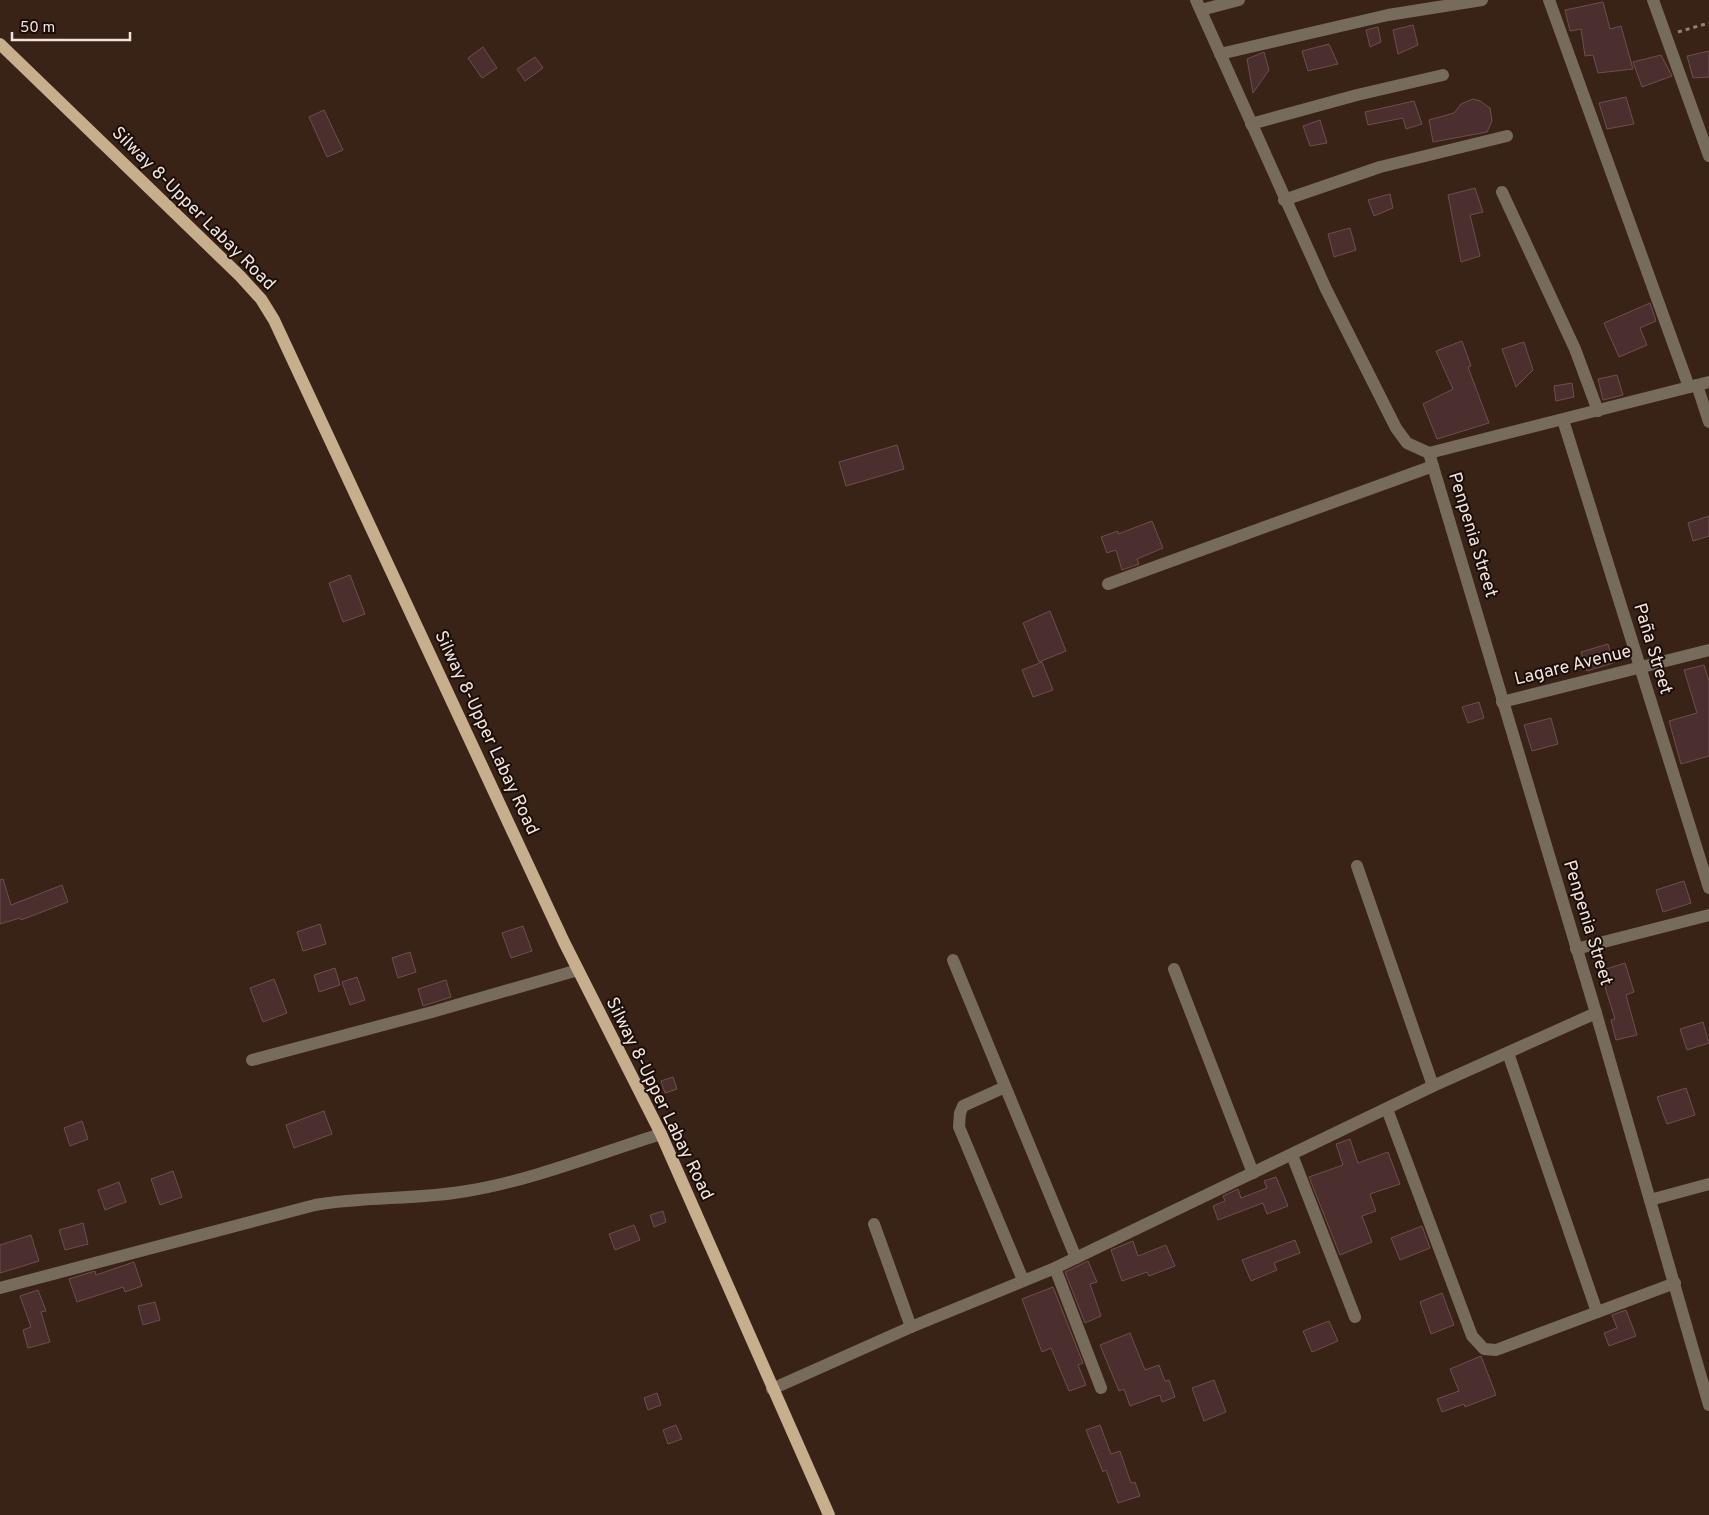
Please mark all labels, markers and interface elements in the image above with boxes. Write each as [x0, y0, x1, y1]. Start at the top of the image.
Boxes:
scale bar [12, 10, 130, 42]
text: 50 m [20, 19, 55, 38]
street label: Silway 8-Upper Labay Road [106, 122, 280, 296]
street label: Penpenia Street [1442, 470, 1502, 600]
street label: Paña Street [1627, 601, 1677, 697]
street label: Silway 8-Upper Labay Road [428, 627, 544, 839]
street label: Lagare Avenue [1512, 640, 1634, 692]
street label: Penpenia Street [1557, 858, 1617, 988]
street label: Silway 8-Upper Labay Road [600, 994, 718, 1204]

